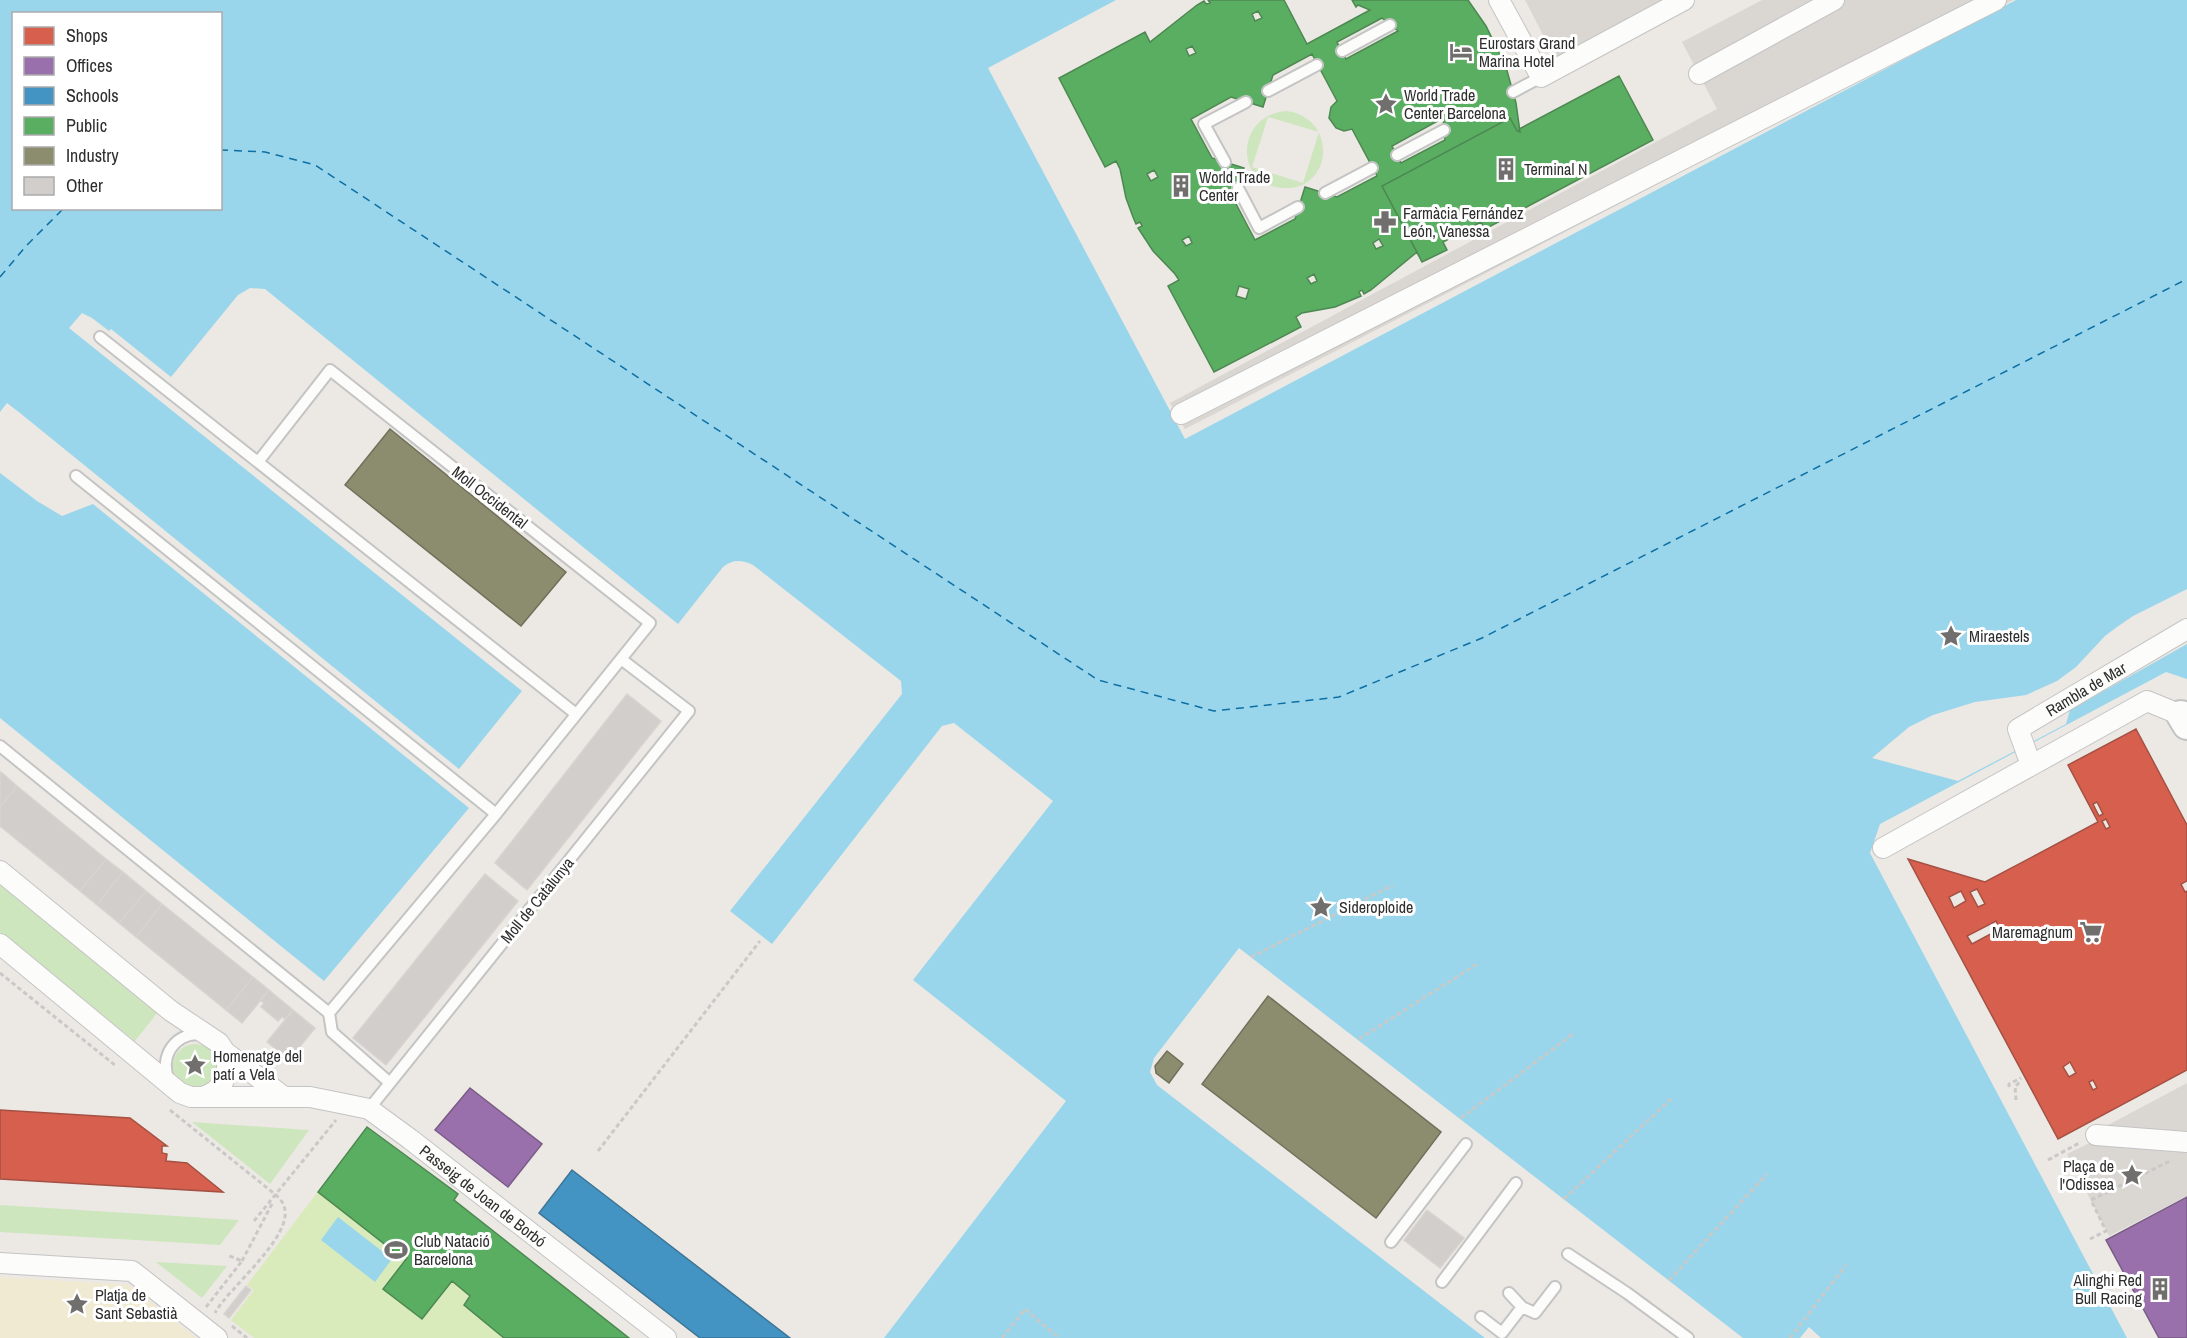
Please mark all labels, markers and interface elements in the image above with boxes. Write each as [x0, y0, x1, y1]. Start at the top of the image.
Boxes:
legend [12, 12, 222, 210]
text: Shops [66, 23, 108, 48]
place label: Eurostars Grand Marina Hotel [1479, 32, 1575, 72]
hotel icon: Eurostars Grand Marina Hotel [1448, 39, 1474, 65]
text: Offices [66, 53, 113, 78]
text: Schools [66, 83, 119, 108]
place label: World Trade Center Barcelona [1404, 84, 1507, 124]
place icon: World Trade Center Barcelona [1373, 91, 1399, 117]
text: Public [66, 113, 107, 138]
text: Industry [66, 143, 119, 168]
building icon: Terminal N [1493, 156, 1519, 182]
place label: Terminal N [1524, 158, 1587, 180]
place label: World Trade Center [1199, 166, 1270, 206]
text: Other [66, 173, 103, 198]
building icon: World Trade Center [1168, 173, 1194, 199]
place label: Farmàcia Fernández León, Vanessa [1403, 202, 1524, 242]
pharmacy icon: Farmàcia Fernández León, Vanessa [1372, 209, 1398, 235]
street label: Moll Occidental [448, 460, 532, 534]
place icon: Miraestels [1938, 623, 1964, 649]
place label: Miraestels [1969, 625, 2030, 647]
street label: Rambla de Mar [2042, 656, 2131, 721]
street label: Moll de Catalunya [495, 852, 579, 948]
place icon: Sideroploide [1308, 894, 1334, 920]
place label: Sideroploide [1339, 896, 1413, 918]
supermarket icon: Maremagnum [2078, 919, 2104, 945]
place label: Maremagnum [1992, 921, 2073, 943]
place label: Homenatge del patí a Vela [213, 1045, 302, 1085]
place icon: Homenatge del patí a Vela [182, 1052, 208, 1078]
street label: Passeig de Joan de Borbó [415, 1140, 551, 1252]
place label: Plaça de l'Odissea [2060, 1155, 2115, 1195]
place icon: Plaça de l'Odissea [2119, 1162, 2145, 1188]
place label: Club Natació Barcelona [414, 1230, 490, 1270]
sports icon: Club Natació Barcelona [383, 1237, 409, 1263]
place label: Alinghi Red Bull Racing [2072, 1269, 2143, 1309]
building icon: Alinghi Red Bull Racing [2147, 1276, 2173, 1302]
place label: Platja de Sant Sebastià [95, 1284, 178, 1324]
place icon: Platja de Sant Sebastià [64, 1291, 90, 1317]

